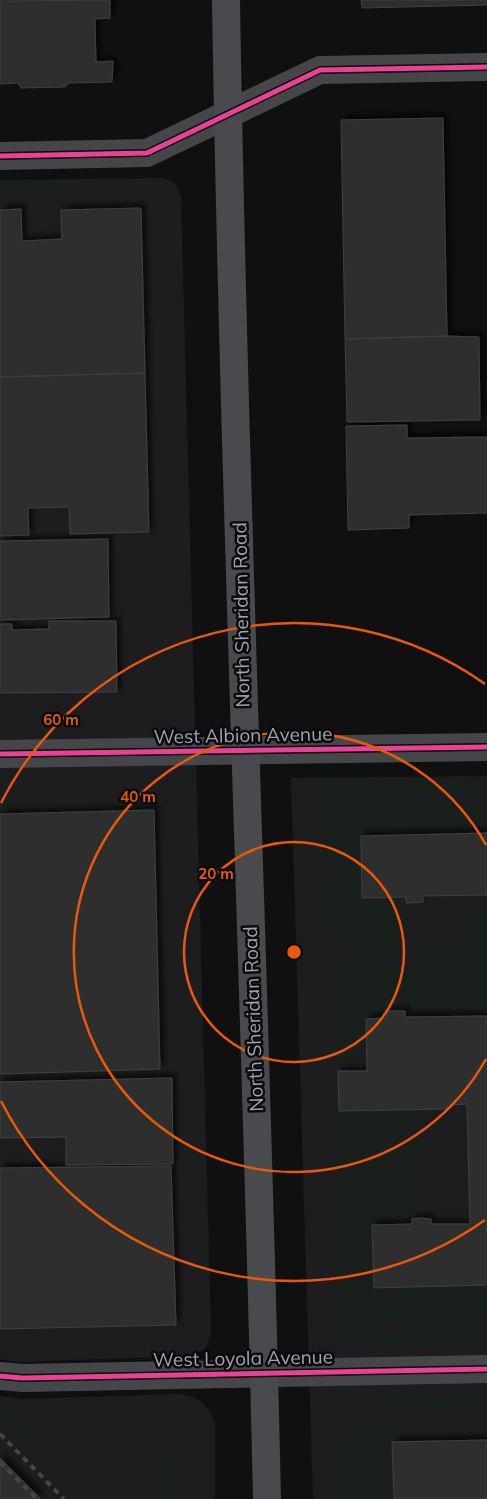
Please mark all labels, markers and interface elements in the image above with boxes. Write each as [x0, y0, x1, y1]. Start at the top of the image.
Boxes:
street label: North Sheridan Road [227, 522, 255, 708]
text: 60 m [43, 710, 79, 729]
street label: West Albion Avenue [153, 721, 333, 749]
text: 40 m [120, 787, 156, 806]
text: 20 m [198, 864, 234, 883]
street label: North Sheridan Road [238, 926, 268, 1112]
centre of rings [285, 943, 303, 961]
street label: West Loyola Avenue [153, 1344, 333, 1372]

